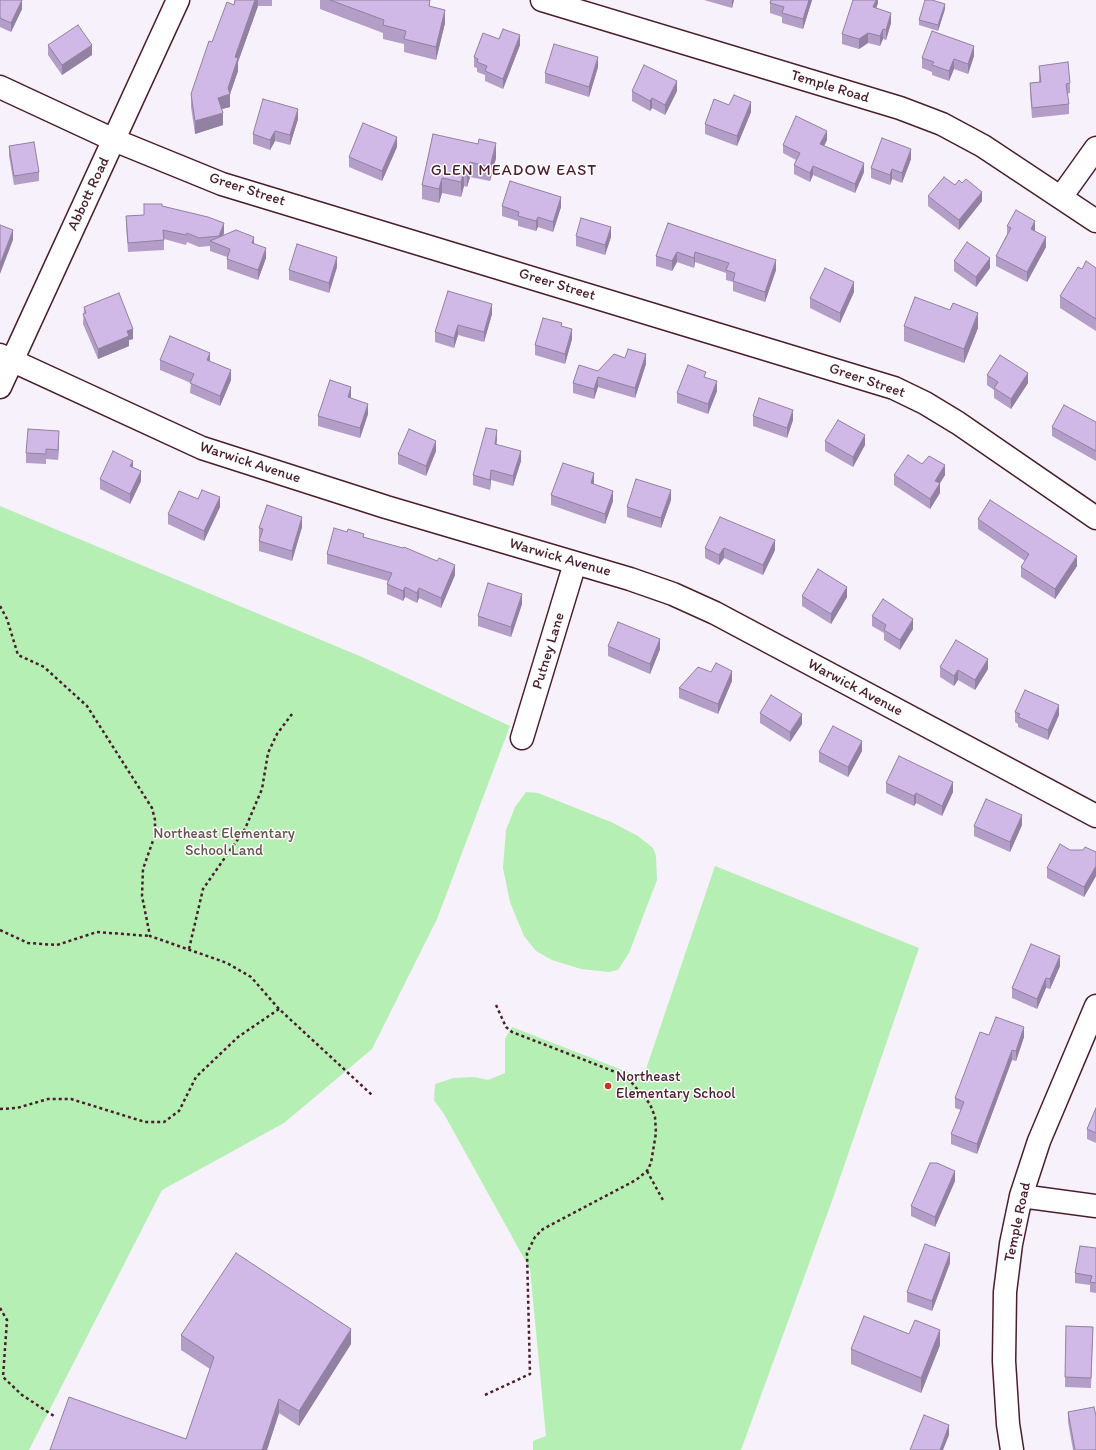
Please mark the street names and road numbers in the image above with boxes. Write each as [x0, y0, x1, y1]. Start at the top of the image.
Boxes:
street label: Temple Road [789, 67, 871, 107]
street label: Abbott Road [64, 154, 114, 234]
street label: Greer Street [207, 169, 287, 211]
street label: Greer Street [516, 265, 598, 305]
street label: Greer Street [827, 360, 907, 402]
street label: Warwick Avenue [197, 438, 303, 488]
street label: Warwick Avenue [507, 535, 613, 581]
street label: Putney Lane [529, 611, 569, 691]
street label: Warwick Avenue [804, 655, 906, 721]
street label: Temple Road [1001, 1180, 1035, 1264]

